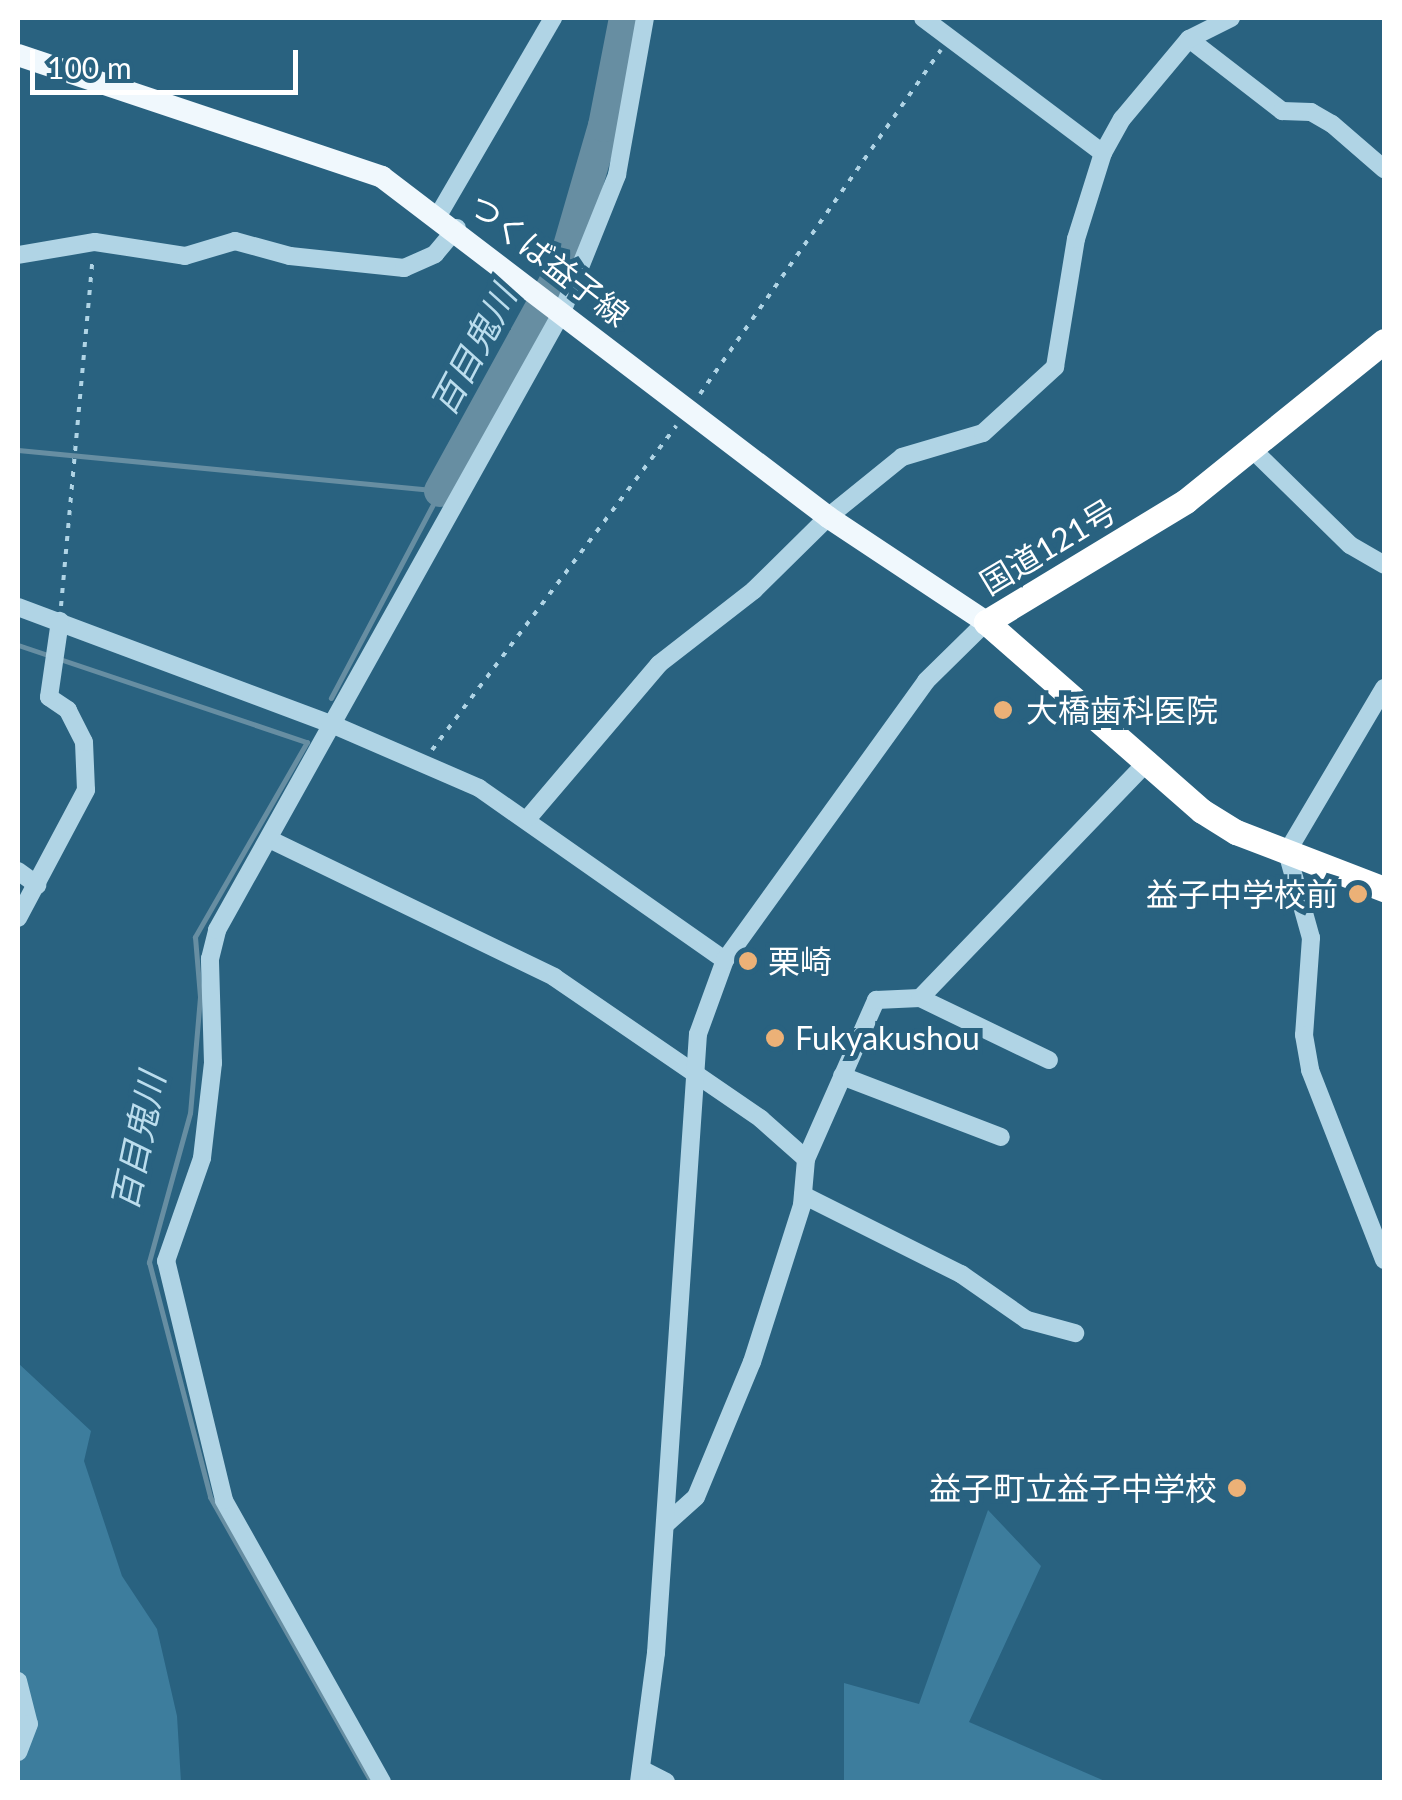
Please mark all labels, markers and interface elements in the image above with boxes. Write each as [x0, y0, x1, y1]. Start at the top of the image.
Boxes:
scale bar [35, 30, 302, 92]
text: 100 m [47, 49, 132, 85]
street label: つくば益子線 [462, 186, 636, 334]
water label: 百目鬼川 [421, 278, 523, 422]
street label: 国道121号 [973, 491, 1123, 603]
place label: 大橋歯科医院 [1026, 691, 1218, 729]
marker: 大橋歯科医院 [990, 697, 1016, 723]
place label: 益子中学校前 [1146, 875, 1338, 913]
marker: 益子中学校前 [1347, 883, 1369, 905]
place label: 栗崎 [768, 942, 832, 980]
marker: 栗崎 [737, 950, 759, 972]
place label: Fukyakushou [795, 1019, 980, 1057]
marker: Fukyakushou [764, 1027, 786, 1049]
water label: 百目鬼川 [102, 1068, 172, 1214]
place label: 益子町立益子中学校 [929, 1469, 1217, 1507]
marker: 益子町立益子中学校 [1226, 1477, 1248, 1499]

